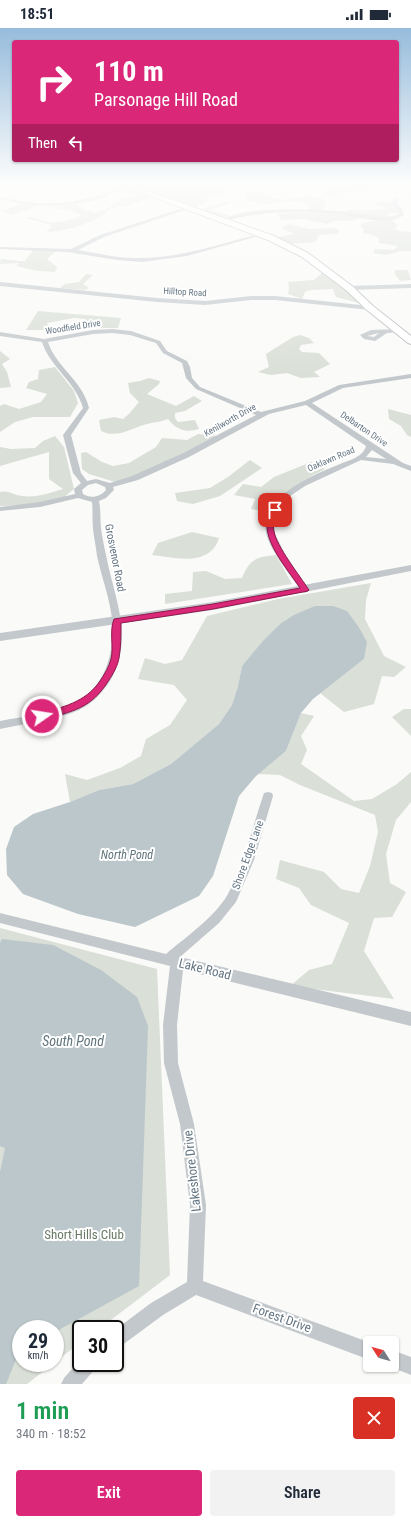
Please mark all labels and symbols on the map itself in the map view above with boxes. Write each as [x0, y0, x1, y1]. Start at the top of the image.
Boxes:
street label: Hilltop Road [163, 286, 207, 298]
street label: Woodfield Drive [45, 318, 101, 336]
street label: Kenilworth Drive [202, 402, 258, 438]
street label: Delbarton Drive [339, 410, 389, 448]
street label: Oaklawn Road [306, 445, 356, 473]
pin [258, 493, 292, 527]
street label: Grosvenor Road [102, 523, 128, 593]
position arrow [21, 695, 63, 737]
street label: Shore Edge Lane [230, 819, 266, 891]
water label: North Pond [101, 848, 153, 862]
street label: Lake Road [177, 955, 233, 983]
water label: South Pond [42, 1033, 104, 1049]
street label: Lakeshore Drive [180, 1130, 204, 1212]
park label: Short Hills Club [44, 1227, 124, 1242]
street label: Forest Drive [251, 1300, 313, 1336]
speed limit sign: 30 [72, 1320, 124, 1372]
north arrow [363, 1336, 399, 1372]

